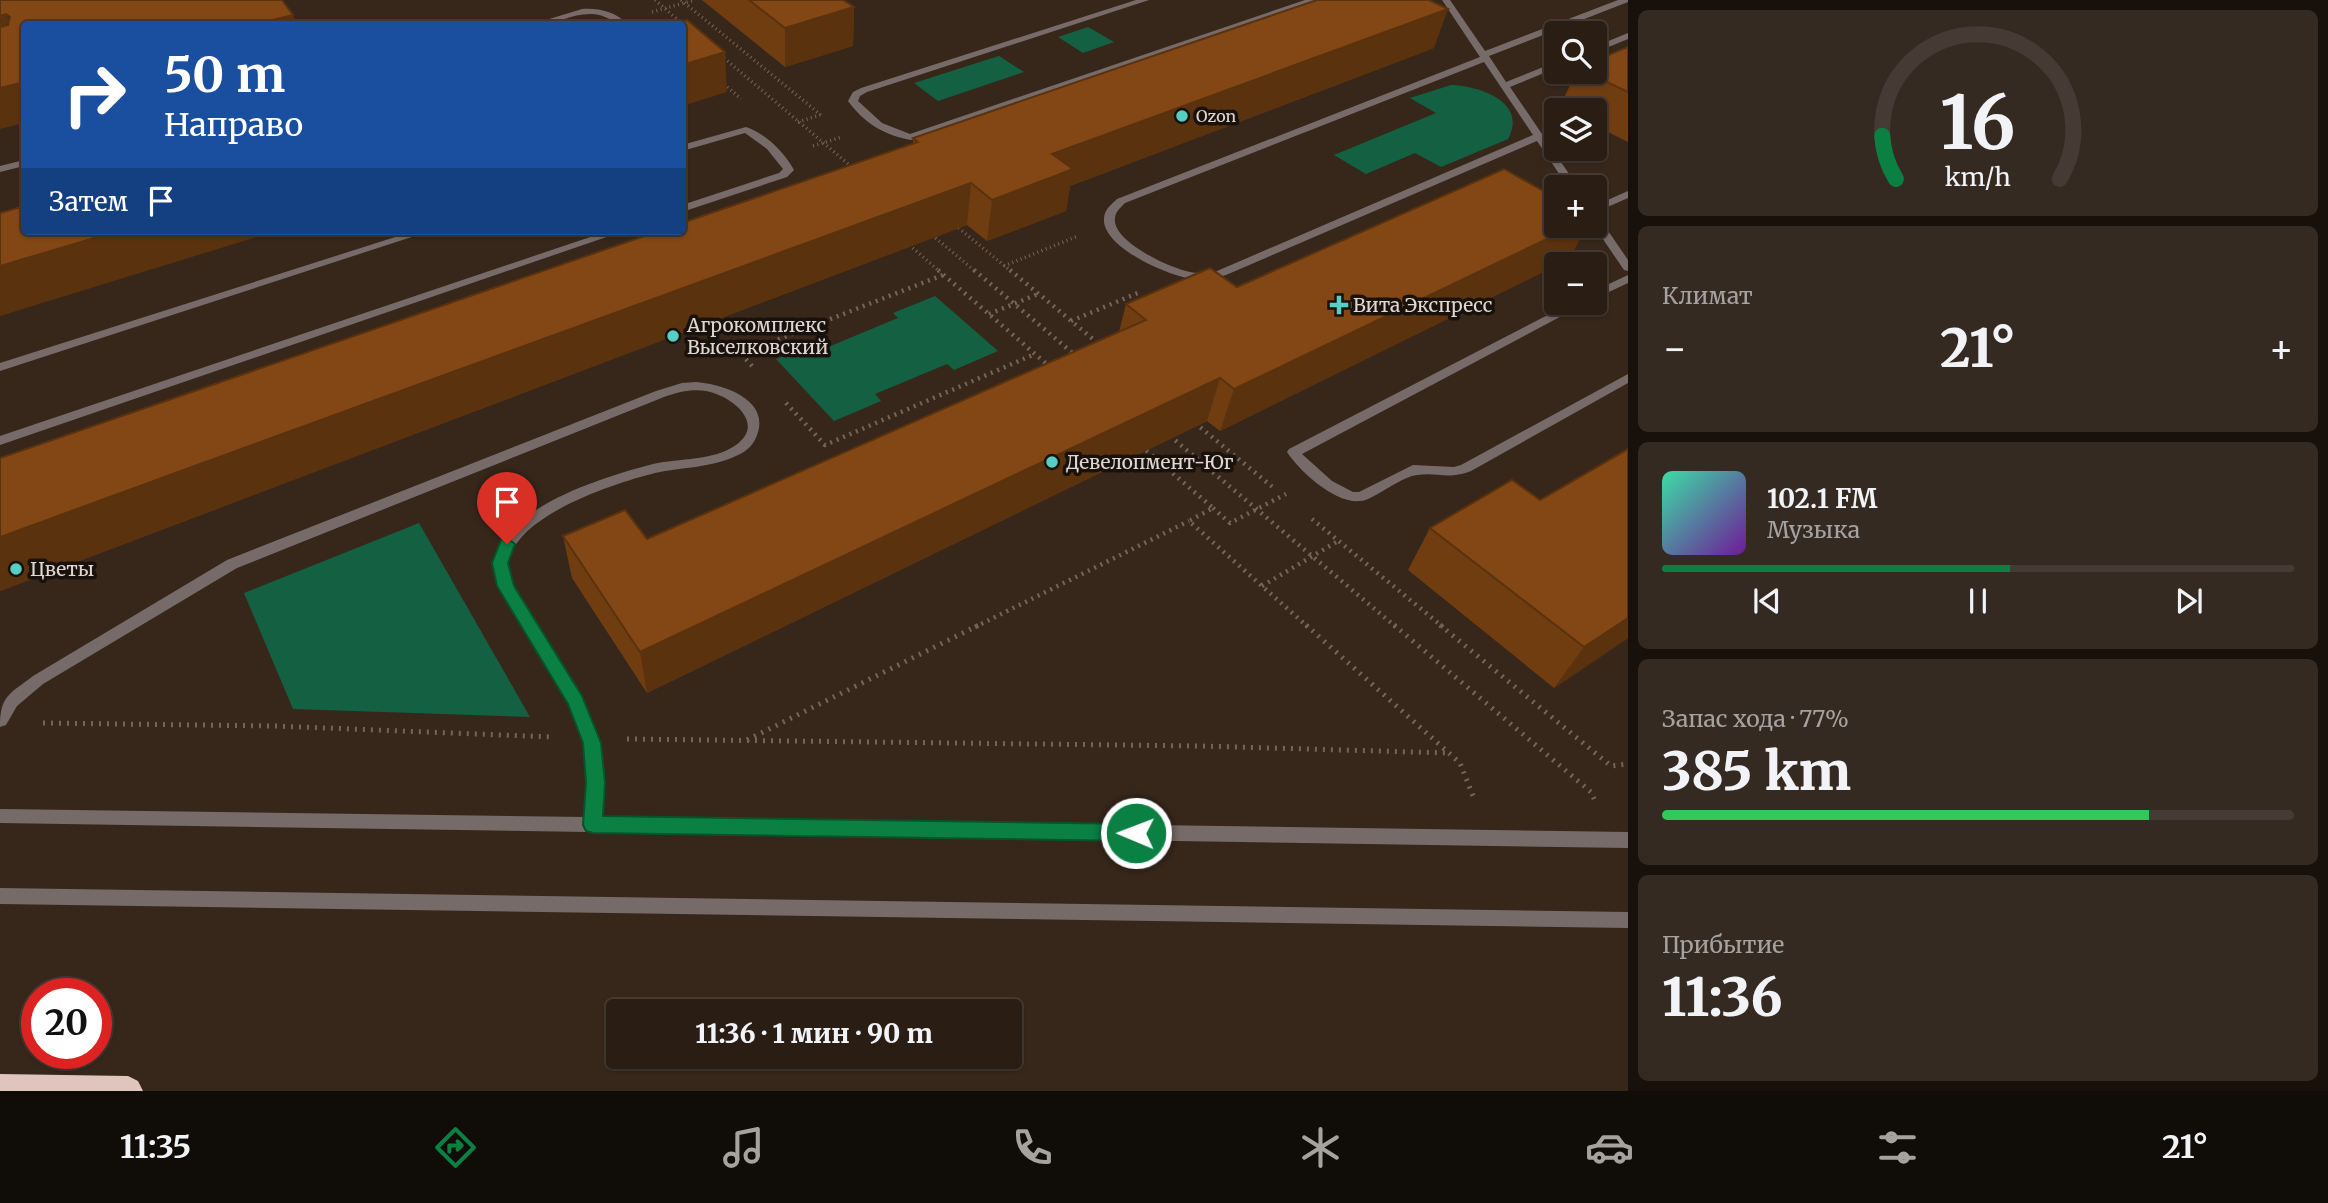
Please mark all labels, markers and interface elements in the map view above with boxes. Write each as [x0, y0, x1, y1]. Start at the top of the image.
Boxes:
map controls [1544, 21, 1607, 315]
button: search [1544, 21, 1607, 84]
text: 50 m [164, 44, 285, 105]
icon: right [49, 49, 140, 140]
text: 16 [1940, 77, 2016, 169]
button: layers [1544, 98, 1607, 161]
text: Направо [164, 105, 303, 145]
place label: Ozon [1196, 106, 1236, 126]
marker: Ozon [1174, 108, 1190, 124]
text: km/h [1945, 161, 2011, 193]
button: + [1544, 175, 1607, 238]
icon: arrive [142, 182, 180, 220]
text: Затем [49, 185, 128, 218]
button: − [1544, 252, 1607, 315]
text: Климат [1662, 281, 1753, 310]
place label: Вита Экспресс [1353, 293, 1492, 317]
marker: Вита Экспресс [1331, 297, 1347, 313]
place label: Агрокомплекс Выселковский [686, 313, 828, 359]
text: 21° [1940, 316, 2016, 381]
text: − [1662, 325, 1687, 372]
text: + [2269, 325, 2294, 372]
marker: Агрокомплекс Выселковский [665, 328, 681, 344]
place label: Девелопмент-Юг [1066, 450, 1234, 474]
marker: Девелопмент-Юг [1044, 454, 1060, 470]
pin [477, 472, 537, 544]
text: 102.1 FM [1767, 482, 1877, 515]
icon: arrive [488, 483, 526, 521]
text: Музыка [1767, 515, 1860, 544]
place label: Цветы [30, 557, 94, 581]
marker: Цветы [8, 561, 24, 577]
icon: previous [1748, 582, 1786, 620]
icon: pause [1959, 582, 1997, 620]
icon: next [2170, 582, 2208, 620]
text: Запас хода · 77% [1662, 704, 1849, 733]
text: 385 km [1662, 739, 1851, 804]
position arrow [1099, 796, 1173, 870]
text: Прибытие [1662, 930, 1784, 959]
text: 11:36 [1662, 965, 1783, 1030]
speed limit sign: 20 [21, 978, 112, 1069]
text: 11:36 · 1 мин · 90 m [695, 1017, 933, 1050]
icon: directions [431, 1123, 480, 1172]
icon: music [719, 1123, 768, 1172]
icon: phone [1008, 1123, 1057, 1172]
icon: climate [1296, 1123, 1345, 1172]
icon: car [1585, 1123, 1634, 1172]
icon: filters [1873, 1123, 1922, 1172]
text: 11:35 [120, 1127, 191, 1167]
text: 21° [2162, 1127, 2208, 1167]

